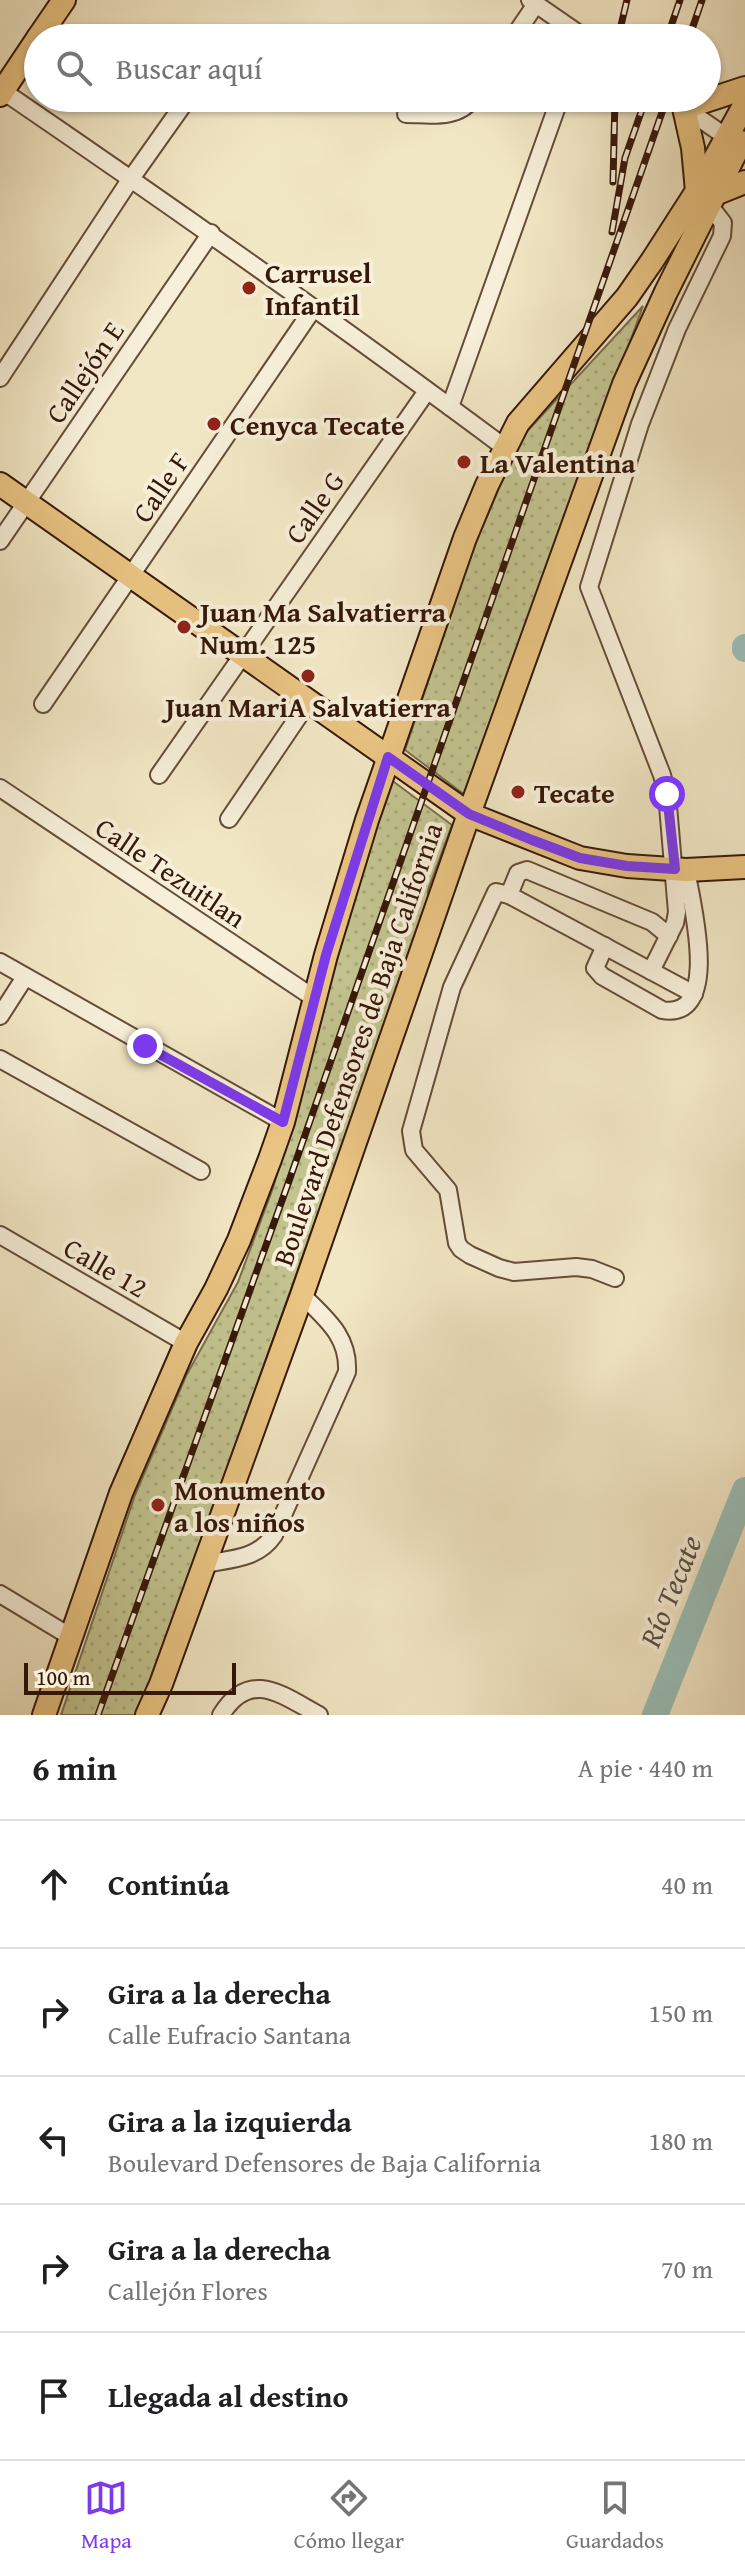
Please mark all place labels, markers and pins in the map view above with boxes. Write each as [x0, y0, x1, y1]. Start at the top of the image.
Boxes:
place label: Carrusel Infantil [265, 252, 372, 325]
marker: Carrusel Infantil [240, 279, 258, 297]
place label: Cenyca Tecate [230, 404, 405, 445]
marker: Cenyca Tecate [205, 415, 223, 433]
place label: La Valentina [480, 442, 636, 483]
marker: La Valentina [455, 453, 473, 471]
place label: Juan Ma Salvatierra Num. 125 [196, 591, 447, 664]
marker: Juan Ma Salvatierra Num. 125 [175, 618, 193, 636]
marker: Juan MariA Salvatierra [299, 667, 317, 685]
place label: Juan MariA Salvatierra [161, 686, 451, 727]
place label: Tecate [534, 772, 615, 813]
marker: Tecate [509, 783, 527, 801]
place label: Monumento a los niños [174, 1469, 325, 1542]
marker: Monumento a los niños [149, 1496, 167, 1514]

